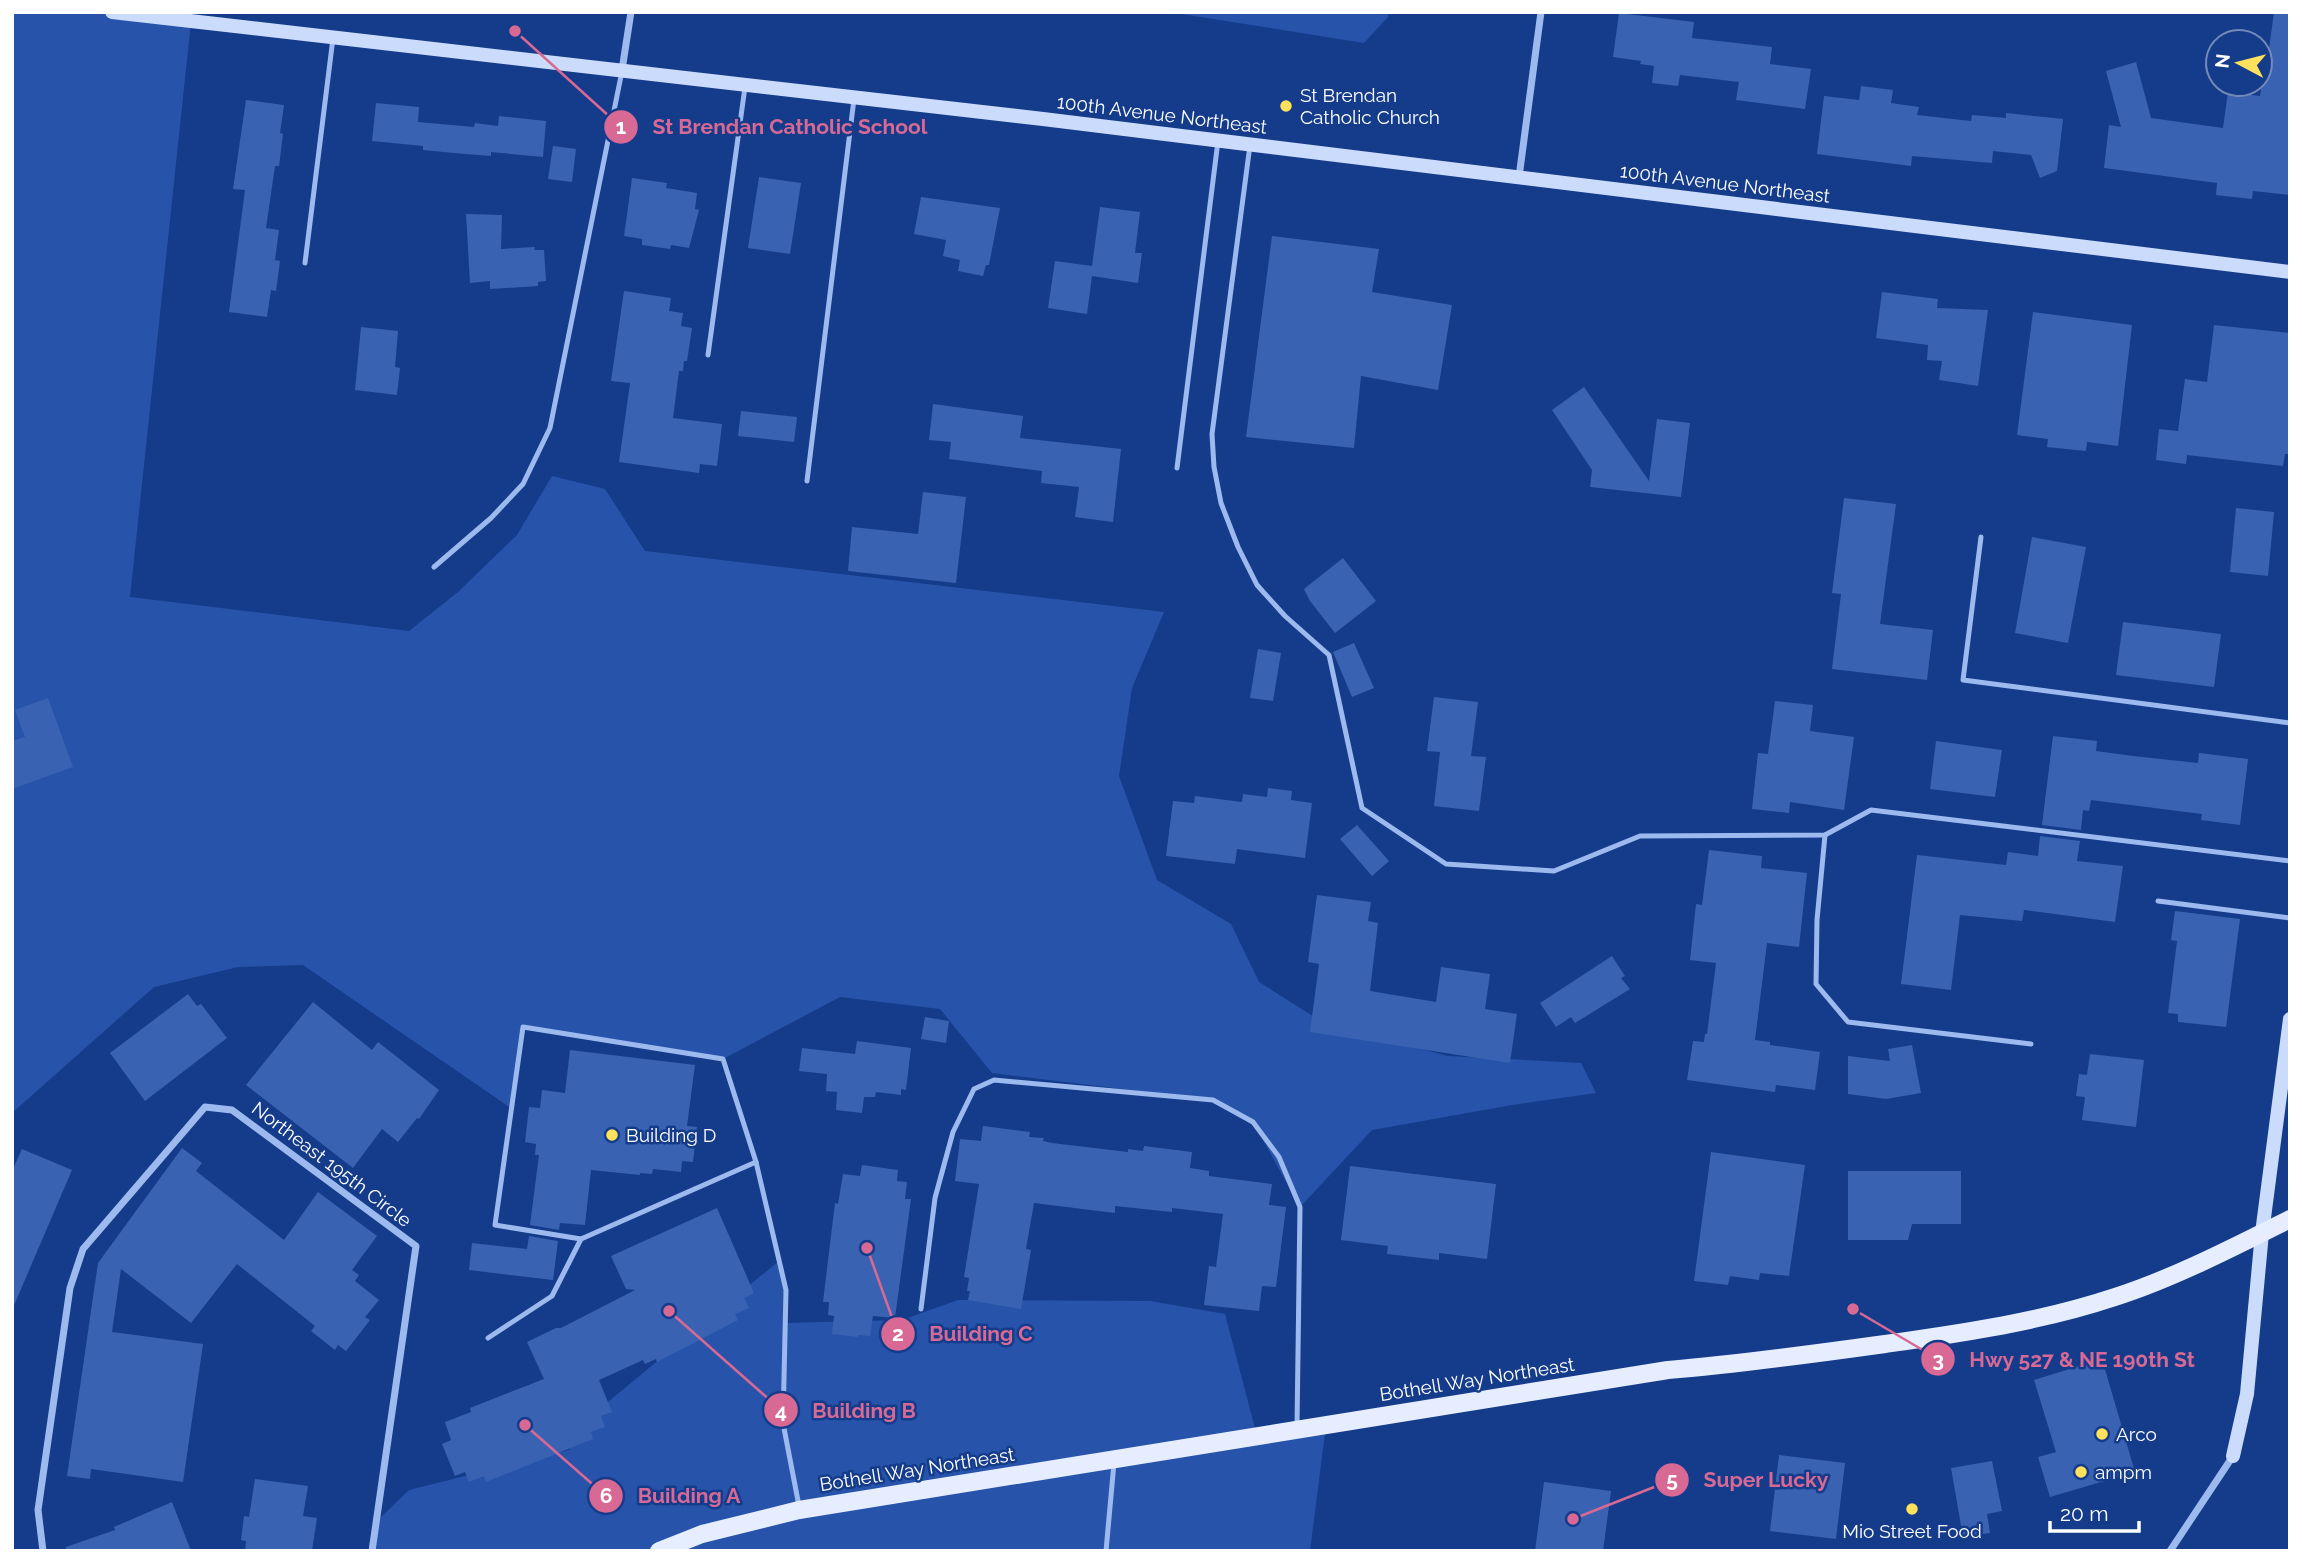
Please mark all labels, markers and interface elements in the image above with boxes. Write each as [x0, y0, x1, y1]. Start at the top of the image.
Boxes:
north arrow [2204, 28, 2274, 98]
text: N [2210, 52, 2234, 69]
place label: St Brendan Catholic Church [1300, 84, 1440, 128]
street label: 100th Avenue Northeast [1056, 90, 1269, 138]
marker: St Brendan Catholic Church [1278, 98, 1294, 114]
callout: St Brendan Catholic School [603, 106, 941, 148]
text: 1 [616, 114, 626, 139]
text: St Brendan Catholic School [653, 114, 928, 139]
street label: 100th Avenue Northeast [1619, 159, 1832, 207]
street label: Northeast 195th Circle [248, 1097, 416, 1231]
place label: Building D [626, 1124, 716, 1146]
marker: Building D [604, 1127, 620, 1143]
callout: Building C [880, 1313, 1047, 1355]
text: 2 [892, 1321, 904, 1346]
text: Building C [929, 1321, 1033, 1346]
callout: Hwy 527 & NE 190th St [1920, 1338, 2209, 1380]
text: 3 [1932, 1347, 1944, 1372]
text: Hwy 527 & NE 190th St [1969, 1347, 2195, 1372]
street label: Bothell Way Northeast [1378, 1353, 1577, 1405]
callout: Building B [764, 1389, 930, 1431]
text: 4 [775, 1398, 787, 1423]
text: Building B [812, 1398, 916, 1423]
place label: Arco [2116, 1423, 2157, 1445]
marker: Arco [2094, 1426, 2110, 1442]
street label: Bothell Way Northeast [818, 1443, 1017, 1495]
callout: Super Lucky [1654, 1459, 1843, 1501]
place label: ampm [2095, 1461, 2152, 1483]
marker: ampm [2073, 1464, 2089, 1480]
text: 5 [1666, 1467, 1678, 1492]
text: Super Lucky [1704, 1467, 1829, 1492]
callout: Building A [588, 1475, 754, 1517]
text: 6 [600, 1483, 612, 1508]
text: Building A [638, 1483, 741, 1508]
scale bar [2050, 1490, 2139, 1534]
marker: Mio Street Food [1904, 1501, 1920, 1517]
text: 20 m [2060, 1501, 2108, 1526]
place label: Mio Street Food [1842, 1520, 1982, 1542]

